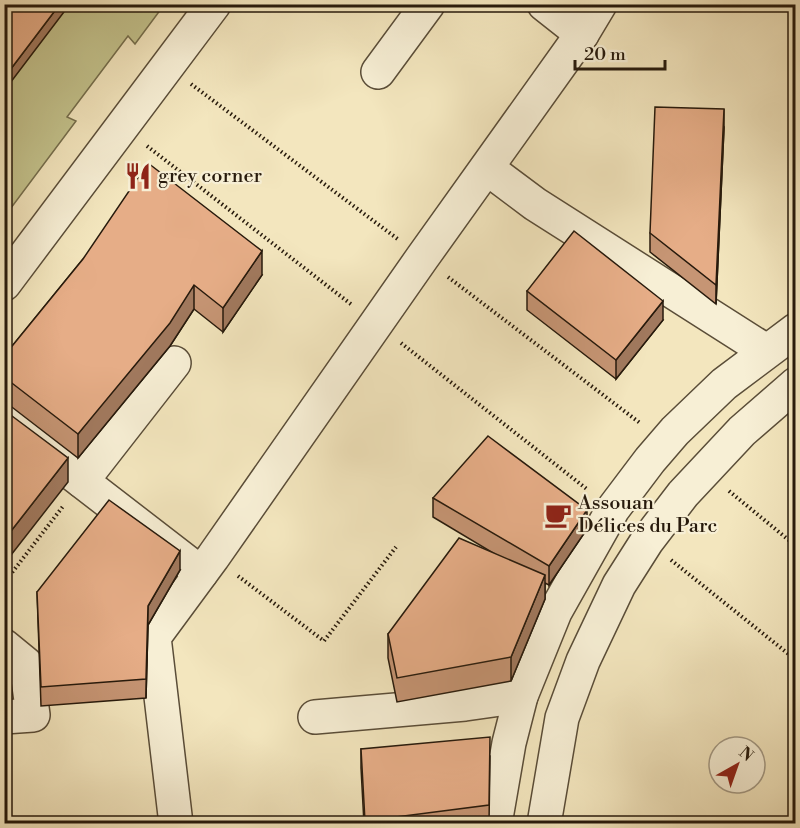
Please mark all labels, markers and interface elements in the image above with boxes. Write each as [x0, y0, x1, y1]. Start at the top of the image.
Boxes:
scale bar [575, 33, 665, 71]
text: 20 m [584, 43, 626, 66]
restaurant icon: grey corner [123, 161, 153, 191]
place label: grey corner [158, 164, 262, 189]
place label: Assouan Délices du Parc [577, 491, 717, 539]
cafe icon: Assouan Délices du Parc [543, 500, 573, 530]
north arrow [707, 735, 767, 795]
text: N [735, 743, 758, 766]

